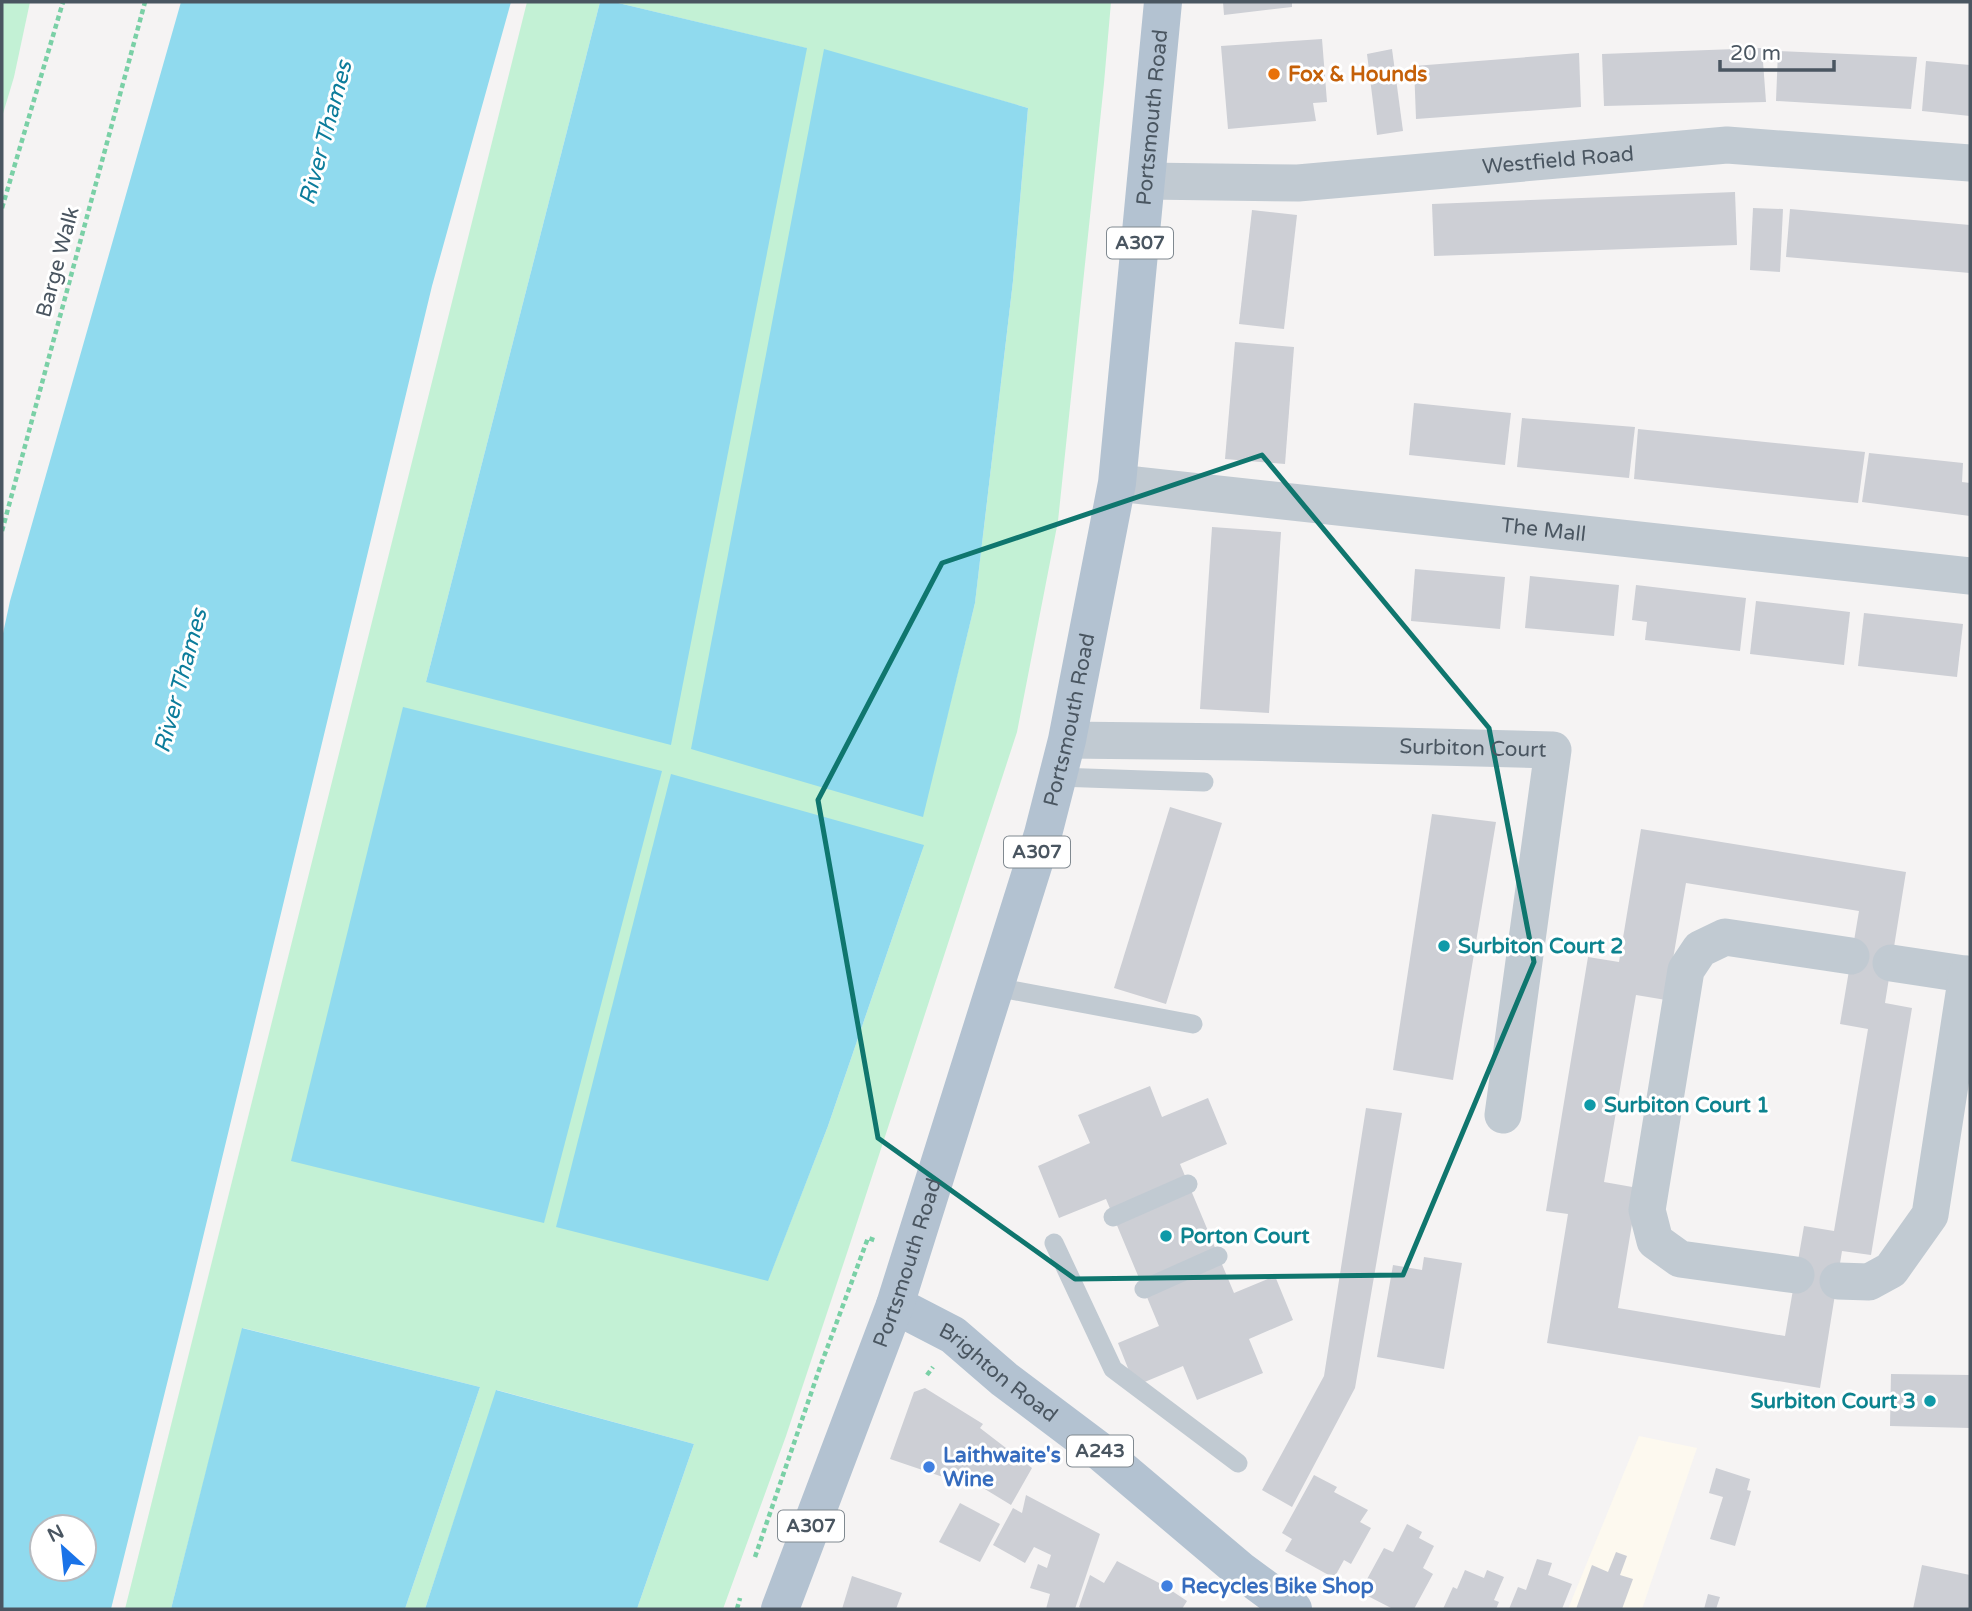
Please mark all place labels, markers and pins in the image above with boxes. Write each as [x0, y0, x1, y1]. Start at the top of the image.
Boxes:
place label: Fox & Hounds [1288, 62, 1427, 87]
marker: Fox & Hounds [1266, 66, 1282, 82]
place label: Surbiton Court 2 [1458, 934, 1623, 959]
marker: Surbiton Court 2 [1436, 938, 1452, 954]
place label: Surbiton Court 1 [1604, 1093, 1769, 1118]
marker: Surbiton Court 1 [1582, 1097, 1598, 1113]
place label: Porton Court [1180, 1224, 1309, 1249]
marker: Porton Court [1158, 1228, 1174, 1244]
place label: Surbiton Court 3 [1751, 1389, 1916, 1414]
marker: Surbiton Court 3 [1922, 1393, 1938, 1409]
place label: Laithwaite's Wine [943, 1443, 1061, 1492]
marker: Laithwaite's Wine [921, 1459, 937, 1475]
place label: Recycles Bike Shop [1181, 1574, 1374, 1599]
marker: Recycles Bike Shop [1159, 1578, 1175, 1594]

